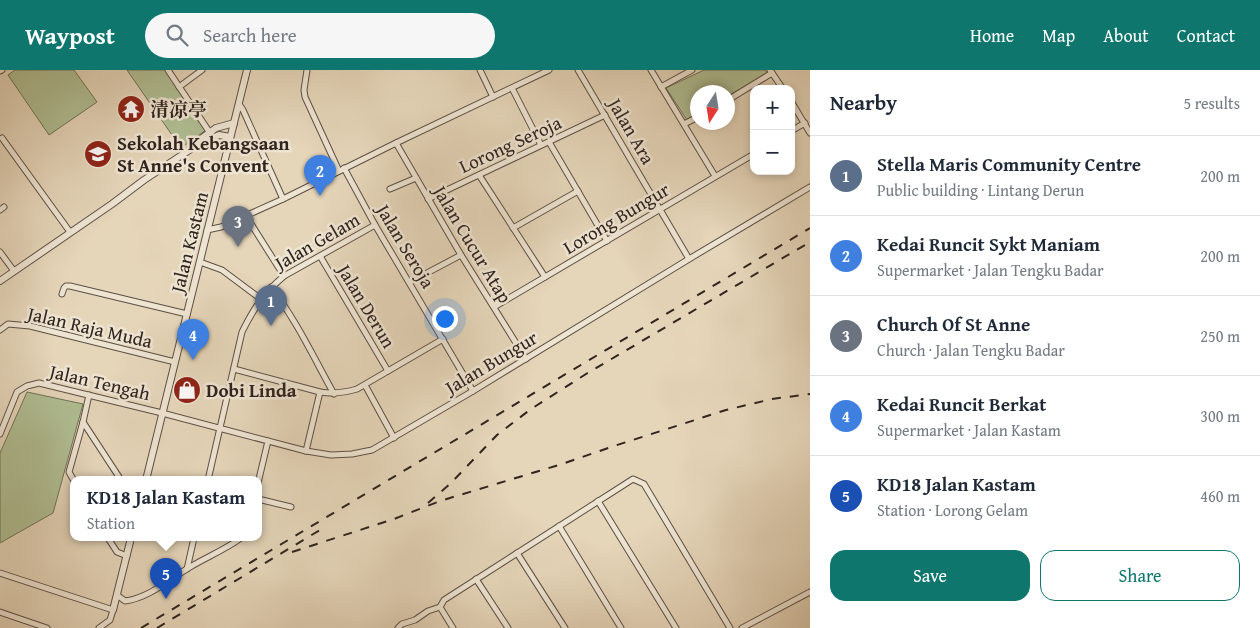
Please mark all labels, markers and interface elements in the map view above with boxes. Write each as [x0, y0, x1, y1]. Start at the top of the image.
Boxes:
search box [145, 13, 495, 58]
text: Waypost [25, 18, 115, 53]
icon: search [163, 21, 191, 49]
text: Search here [203, 21, 297, 49]
text: Home [970, 22, 1014, 49]
text: Map [1042, 22, 1075, 49]
text: About [1103, 22, 1149, 49]
text: Contact [1177, 22, 1235, 49]
north arrow [690, 85, 735, 130]
map controls [750, 85, 795, 175]
button: + [750, 85, 795, 130]
text: Nearby [830, 87, 897, 118]
street label: Jalan Ara [601, 91, 662, 169]
text: 5 results [1183, 91, 1240, 115]
temple icon: 清凉亭 [116, 94, 146, 124]
place label: 清凉亭 [150, 95, 207, 123]
street label: Lorong Seroja [454, 108, 566, 180]
place label: Sekolah Kebangsaan St Anne's Convent [117, 129, 290, 179]
button: − [750, 130, 795, 175]
school or university icon: Sekolah Kebangsaan St Anne's Convent [83, 139, 113, 169]
text: Stella Maris Community Centre [877, 150, 1141, 178]
pin: 2 [304, 155, 336, 196]
text: 1 [842, 164, 850, 188]
text: 200 m [1200, 164, 1240, 188]
street label: Lorong Bungur [557, 175, 675, 261]
street label: Jalan Cucur Atap [426, 178, 519, 308]
text: Public building · Lintang Derun [877, 178, 1084, 202]
street label: Jalan Kastam [162, 188, 215, 297]
street label: Jalan Seroja [369, 197, 442, 293]
street label: Jalan Gelam [268, 205, 365, 278]
pin: 3 [222, 206, 254, 247]
text: Kedai Runcit Sykt Maniam [877, 230, 1100, 258]
text: 2 [842, 244, 850, 268]
text: 200 m [1200, 244, 1240, 268]
street label: Jalan Derun [330, 257, 403, 354]
text: Supermarket · Jalan Tengku Badar [877, 258, 1104, 282]
pin: 1 [255, 285, 287, 326]
street label: Jalan Raja Muda [23, 299, 155, 355]
your location [432, 306, 458, 332]
text: Church Of St Anne [877, 310, 1030, 338]
pin: 4 [177, 319, 209, 360]
street label: Jalan Bungur [438, 323, 543, 402]
text: 3 [842, 324, 850, 348]
text: 250 m [1200, 324, 1240, 348]
text: Church · Jalan Tengku Badar [877, 338, 1065, 362]
street label: Jalan Tengah [45, 356, 154, 407]
shop icon: Dobi Linda [172, 375, 202, 405]
place label: Dobi Linda [206, 376, 297, 404]
text: Kedai Runcit Berkat [877, 390, 1047, 418]
text: 4 [842, 404, 850, 428]
text: 300 m [1200, 404, 1240, 428]
text: Supermarket · Jalan Kastam [877, 418, 1061, 442]
text: KD18 Jalan Kastam [877, 470, 1036, 498]
popup [70, 476, 262, 541]
text: KD18 Jalan Kastam [87, 483, 245, 511]
text: 5 [842, 484, 850, 508]
text: 460 m [1200, 484, 1240, 508]
text: Station · Lorong Gelam [877, 498, 1028, 522]
text: Station [87, 511, 135, 535]
button: Save [830, 550, 1030, 601]
button: Share [1040, 550, 1240, 601]
pin: 5 [150, 558, 182, 599]

